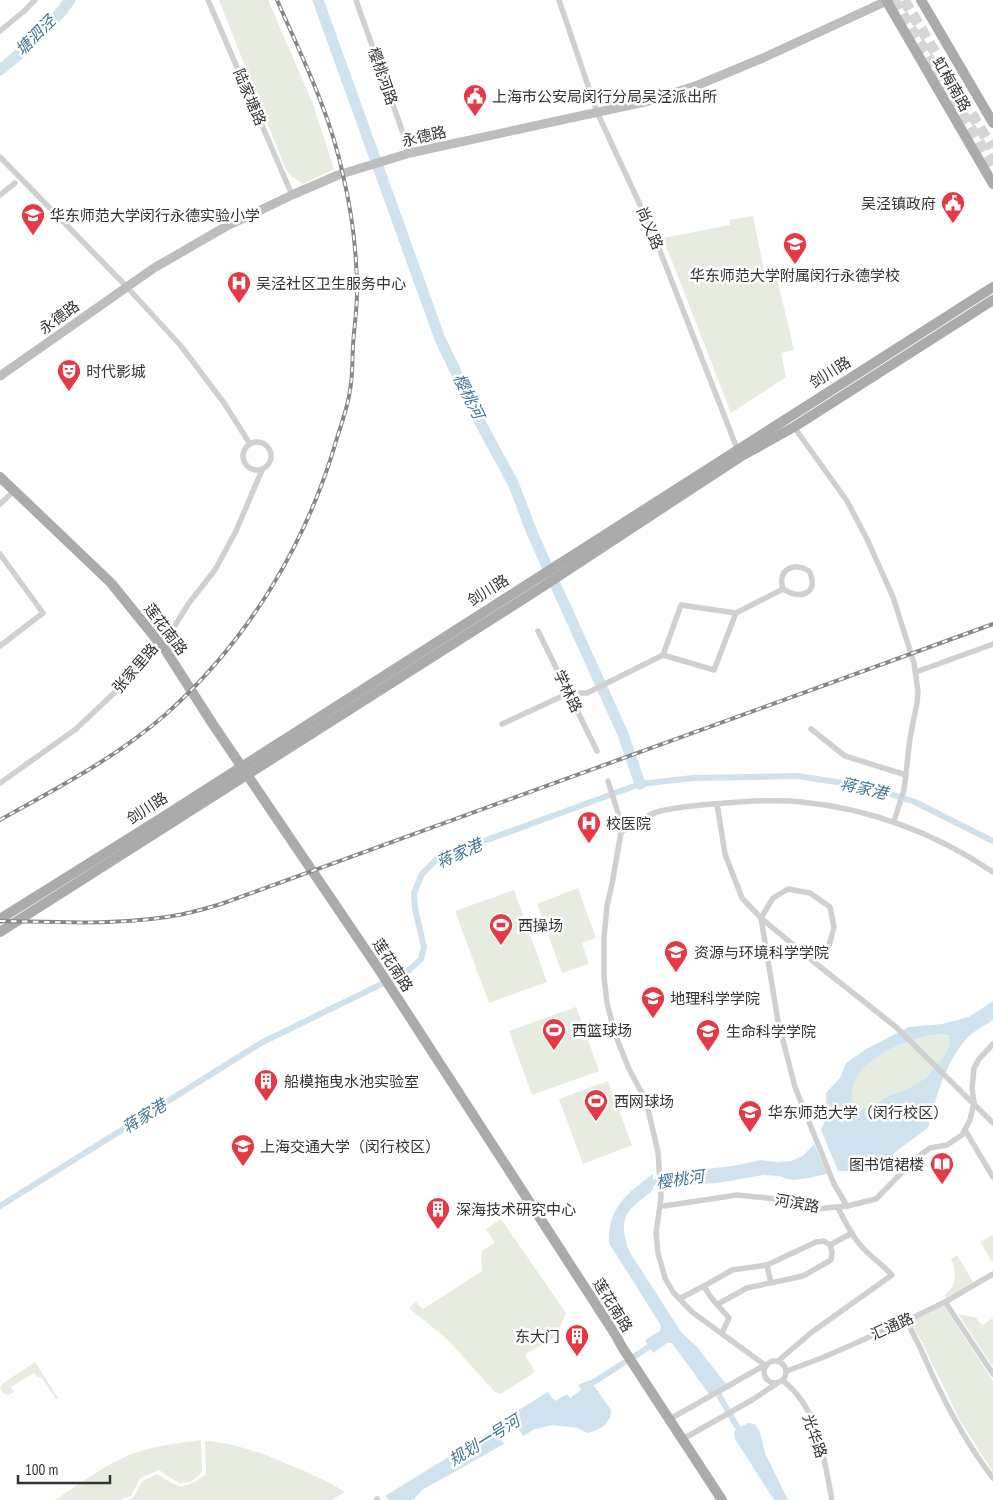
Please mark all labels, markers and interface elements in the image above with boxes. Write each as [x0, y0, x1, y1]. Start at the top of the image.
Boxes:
water label: 塘泗泾 [11, 10, 60, 59]
street label: 樱桃河路 [364, 45, 402, 107]
street label: 虹梅南路 [929, 53, 975, 115]
street label: 陆家塘路 [230, 66, 270, 128]
public building icon: 上海市公安局闵行分局吴泾派出所 [462, 83, 488, 117]
place label: 上海市公安局闵行分局吴泾派出所 [492, 87, 717, 106]
street label: 永德路 [400, 122, 448, 150]
public building icon: 吴泾镇政府 [940, 190, 966, 224]
place label: 吴泾镇政府 [861, 194, 936, 213]
school or university icon: 华东师范大学闵行永德实验小学 [20, 202, 46, 236]
street label: 尚义路 [632, 204, 668, 252]
place label: 华东师范大学闵行永德实验小学 [50, 206, 260, 225]
school or university icon: 华东师范大学附属闵行永德学校 [782, 231, 808, 265]
place label: 华东师范大学附属闵行永德学校 [690, 266, 900, 285]
hospital icon: 吴泾社区卫生服务中心 [226, 270, 252, 304]
place label: 吴泾社区卫生服务中心 [256, 274, 406, 293]
street label: 永德路 [35, 296, 83, 338]
street label: 剑川路 [806, 352, 854, 392]
theatre icon: 时代影城 [56, 358, 82, 392]
place label: 时代影城 [86, 362, 146, 381]
water label: 樱桃河 [449, 370, 490, 425]
street label: 剑川路 [464, 570, 512, 610]
street label: 莲花南路 [140, 599, 192, 659]
street label: 张家里路 [108, 639, 162, 697]
street label: 学林路 [550, 667, 586, 715]
water label: 蒋家港 [838, 773, 892, 804]
street label: 剑川路 [123, 788, 171, 828]
hospital icon: 校医院 [576, 810, 602, 844]
place label: 校医院 [606, 814, 651, 833]
water label: 蒋家港 [433, 833, 487, 872]
sports icon: 西操场 [488, 912, 514, 946]
place label: 西操场 [518, 916, 563, 935]
street label: 莲花南路 [369, 935, 417, 995]
school or university icon: 资源与环境科学学院 [663, 939, 689, 973]
place label: 资源与环境科学学院 [694, 943, 829, 962]
school or university icon: 地理科学学院 [640, 985, 666, 1019]
place label: 地理科学学院 [670, 989, 760, 1008]
sports icon: 西篮球场 [541, 1017, 567, 1051]
school or university icon: 生命科学学院 [695, 1018, 721, 1052]
place label: 西篮球场 [572, 1021, 632, 1040]
place label: 生命科学学院 [726, 1022, 816, 1041]
building icon: 船模拖曳水池实验室 [253, 1068, 279, 1102]
place label: 船模拖曳水池实验室 [284, 1072, 419, 1091]
sports icon: 西网球场 [583, 1088, 609, 1122]
place label: 西网球场 [614, 1092, 674, 1111]
water label: 蒋家港 [118, 1094, 171, 1137]
school or university icon: 华东师范大学（闵行校区） [737, 1099, 763, 1133]
place label: 华东师范大学（闵行校区） [768, 1103, 948, 1122]
school or university icon: 上海交通大学（闵行校区） [230, 1133, 256, 1167]
place label: 上海交通大学（闵行校区） [260, 1137, 440, 1156]
library icon: 图书馆裙楼 [929, 1151, 955, 1185]
place label: 图书馆裙楼 [849, 1155, 924, 1174]
water label: 樱桃河 [655, 1165, 708, 1192]
street label: 河滨路 [773, 1190, 821, 1216]
building icon: 深海技术研究中心 [425, 1196, 451, 1230]
place label: 深海技术研究中心 [456, 1200, 576, 1219]
street label: 莲花南路 [589, 1275, 637, 1335]
street label: 汇通路 [868, 1308, 916, 1344]
building icon: 东大门 [564, 1323, 590, 1357]
place label: 东大门 [515, 1327, 560, 1346]
water label: 规划一号河 [445, 1409, 526, 1470]
street label: 光华路 [799, 1412, 831, 1460]
scale bar [18, 1452, 110, 1484]
text: 100 m [25, 1460, 58, 1479]

